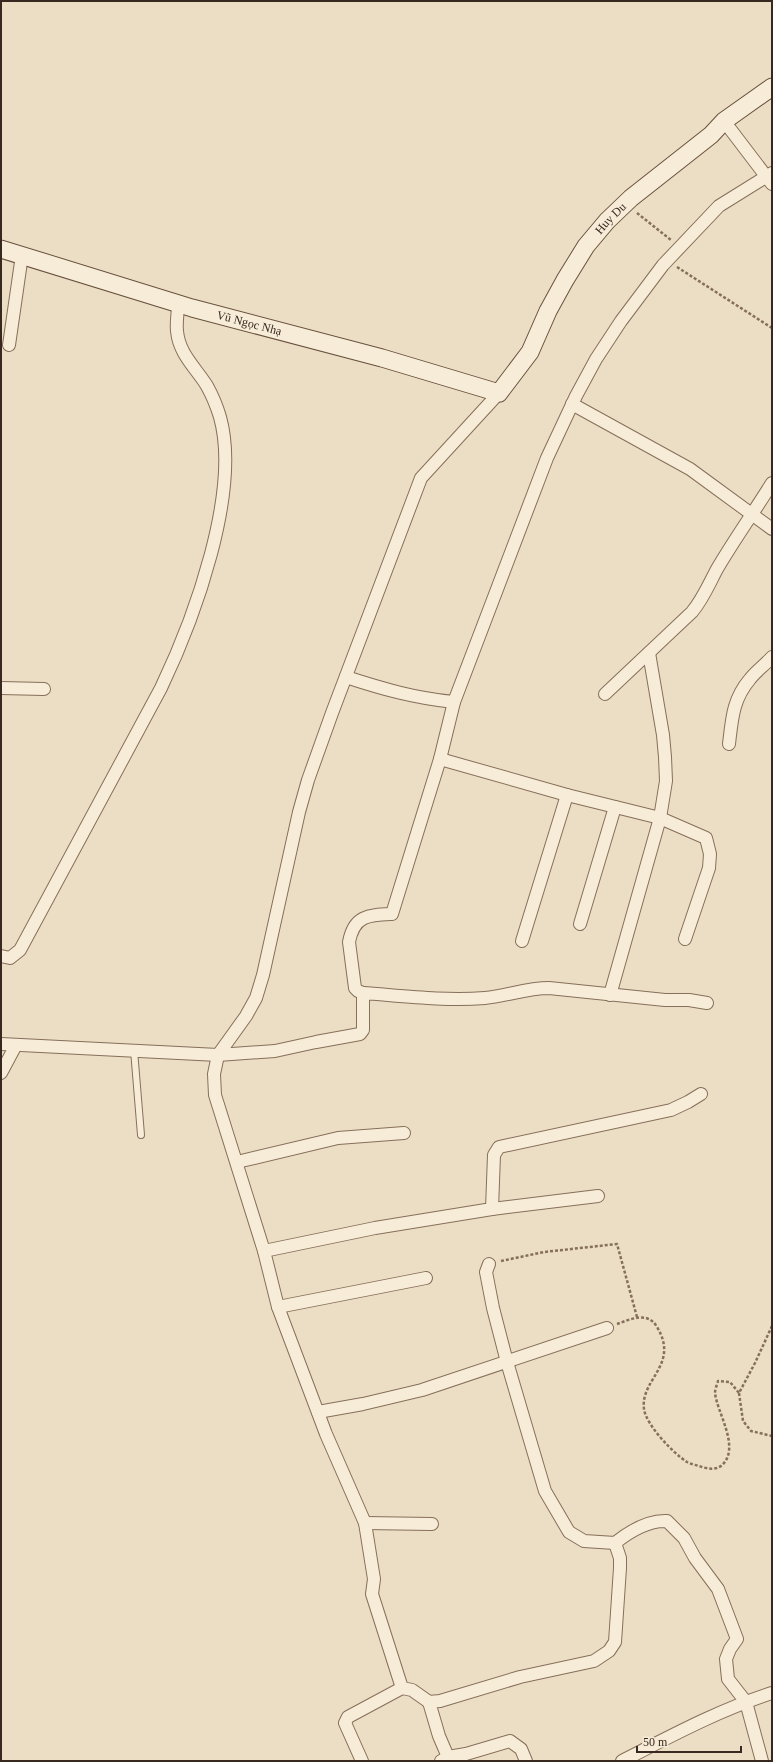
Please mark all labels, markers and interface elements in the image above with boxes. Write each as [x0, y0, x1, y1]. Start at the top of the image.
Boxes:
street label: Huy Du [592, 200, 629, 237]
street label: Vũ Ngọc Nhạ [215, 308, 284, 338]
scale bar [637, 1728, 741, 1754]
text: 50 m [643, 1735, 668, 1749]

